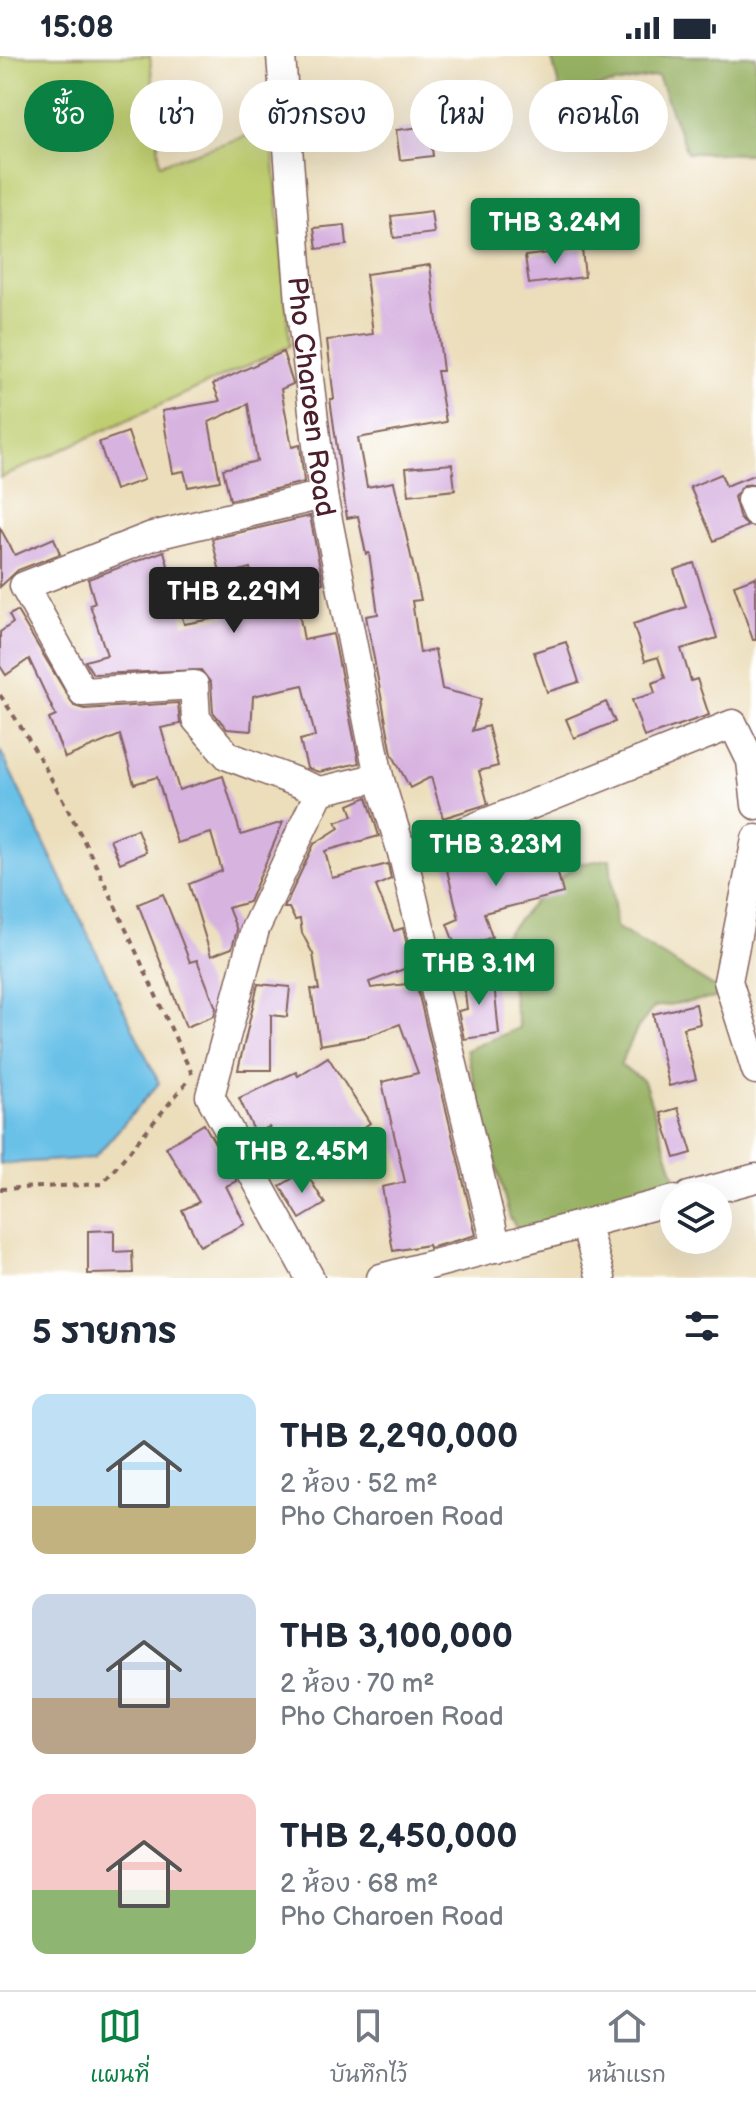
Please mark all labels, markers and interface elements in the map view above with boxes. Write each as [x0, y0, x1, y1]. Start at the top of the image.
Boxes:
text: 15:08 [40, 10, 114, 46]
chip: ซื้อ [24, 80, 114, 152]
chip: เช่า [130, 80, 223, 152]
chip: ตัวกรอง [239, 80, 394, 152]
chip: ใหม่ [410, 80, 513, 152]
chip: คอนโด [529, 80, 668, 152]
pin: THB 3.24M [463, 198, 647, 266]
text: THB 3.24M [489, 208, 621, 239]
street label: Pho Charoen Road [280, 276, 342, 520]
pin: THB 2.29M [142, 567, 326, 635]
text: THB 2.29M [167, 577, 301, 608]
pin: THB 3.23M [404, 820, 588, 888]
text: THB 3.23M [430, 830, 562, 861]
pin: THB 3.1M [396, 939, 562, 1007]
text: THB 3.1M [422, 949, 536, 980]
pin: THB 2.45M [210, 1127, 394, 1195]
text: THB 2.45M [235, 1137, 369, 1168]
map controls [660, 1182, 732, 1254]
button: layers [660, 1182, 732, 1254]
icon: filters [680, 1304, 724, 1348]
text: 5 รายการ [32, 1312, 177, 1353]
text: THB 2,290,000 [280, 1416, 518, 1457]
icon: home [96, 1426, 192, 1522]
text: 2 ห้อง · 52 m² [280, 1469, 437, 1500]
text: Pho Charoen Road [280, 1502, 504, 1533]
text: THB 3,100,000 [280, 1616, 513, 1657]
icon: home [96, 1626, 192, 1722]
text: 2 ห้อง · 70 m² [280, 1669, 435, 1700]
text: Pho Charoen Road [280, 1702, 504, 1733]
text: THB 2,450,000 [280, 1816, 518, 1857]
icon: home [96, 1826, 192, 1922]
text: 2 ห้อง · 68 m² [280, 1869, 438, 1900]
text: Pho Charoen Road [280, 1902, 504, 1933]
tab: แผนที่ [90, 2004, 150, 2090]
tab: บันทึกไว้ [330, 2004, 407, 2090]
tab: หน้าแรก [587, 2004, 666, 2090]

